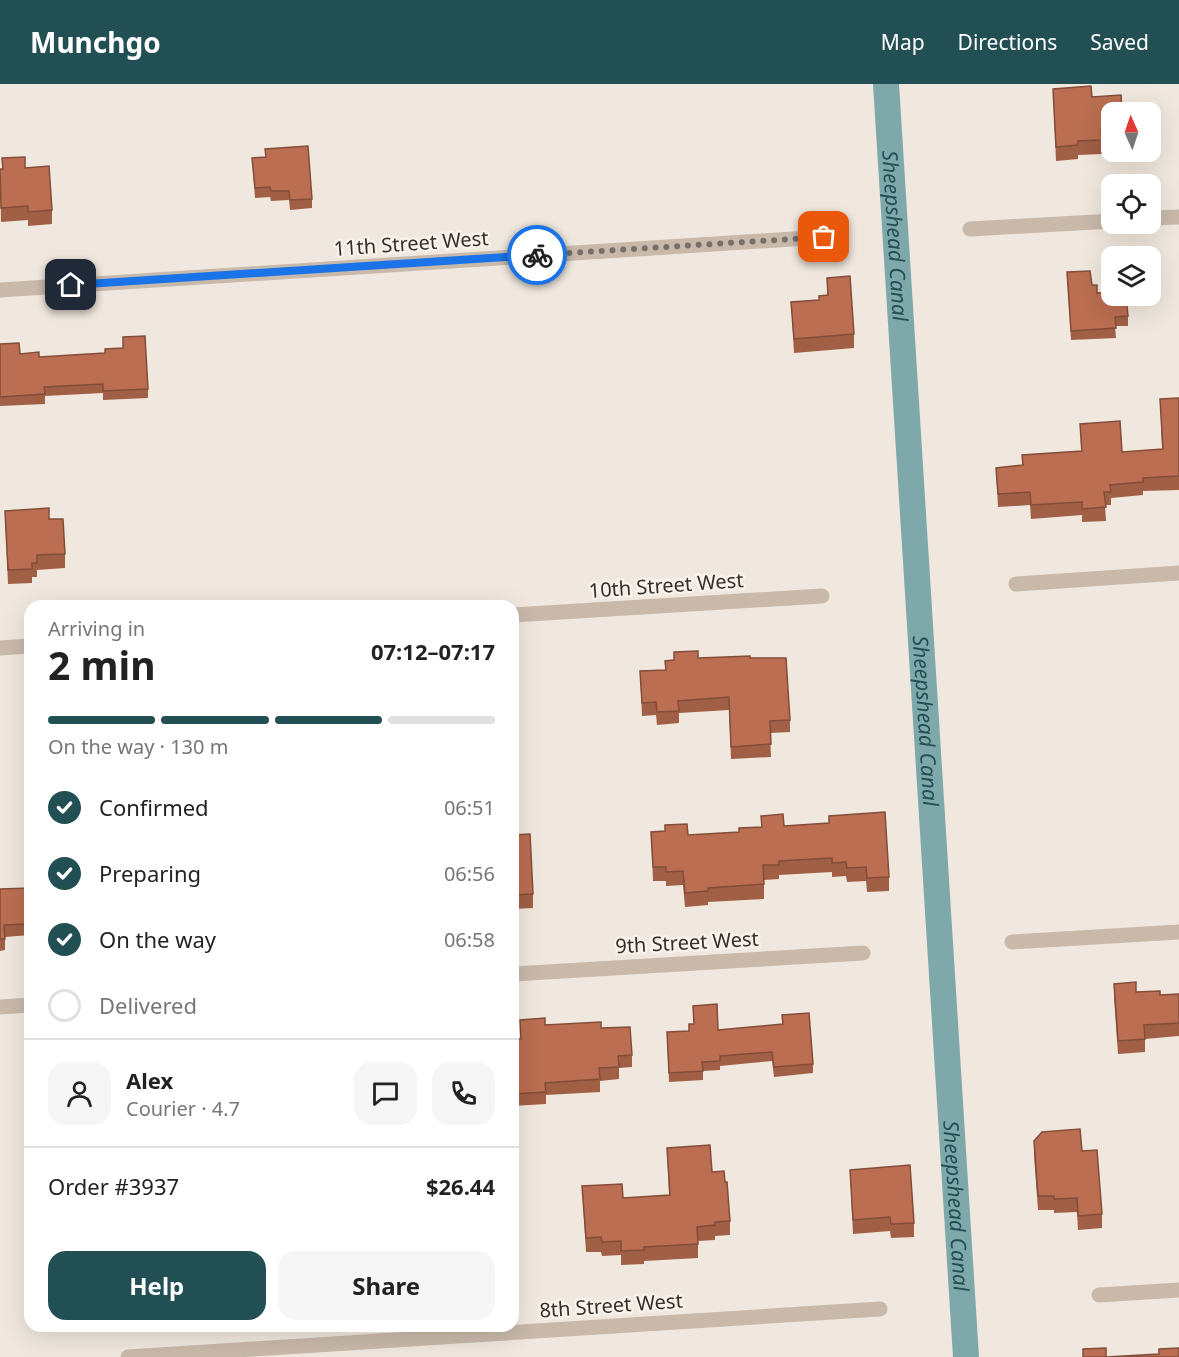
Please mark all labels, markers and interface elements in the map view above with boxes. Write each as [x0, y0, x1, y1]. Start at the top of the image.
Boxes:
text: Munchgo [30, 23, 161, 61]
text: Map [881, 28, 925, 56]
text: Directions [958, 28, 1057, 56]
text: Saved [1090, 28, 1149, 56]
north arrow [1101, 102, 1161, 162]
map controls [1101, 102, 1161, 306]
water label: Sheepshead Canal [876, 149, 915, 323]
button: locate [1101, 174, 1161, 234]
pin [798, 211, 849, 262]
icon: bag [807, 220, 840, 253]
street label: 11th Street West [333, 224, 489, 262]
courier [507, 225, 567, 285]
icon: bike [521, 239, 554, 272]
button: layers [1101, 246, 1161, 306]
pin [45, 259, 96, 310]
icon: home [54, 268, 87, 301]
street label: 10th Street West [588, 566, 744, 604]
text: Arriving in [48, 615, 145, 642]
water label: Sheepshead Canal [907, 635, 945, 808]
text: 07:12–07:17 [371, 636, 495, 666]
text: 2 min [48, 638, 155, 691]
text: On the way · 130 m [48, 733, 228, 760]
icon: check [48, 791, 81, 824]
text: Confirmed [99, 792, 209, 822]
text: 06:51 [444, 794, 495, 821]
icon: check [48, 857, 81, 890]
text: Preparing [99, 858, 201, 888]
text: 06:56 [444, 860, 495, 887]
icon: check [48, 923, 81, 956]
text: On the way [99, 924, 216, 954]
street label: 9th Street West [615, 925, 759, 959]
text: 06:58 [444, 926, 495, 953]
text: Delivered [99, 990, 197, 1020]
button: person [48, 1062, 111, 1125]
button: chat [354, 1062, 417, 1125]
button: phone [432, 1062, 495, 1125]
text: Alex [126, 1065, 173, 1095]
text: Courier · 4.7 [126, 1095, 240, 1122]
water label: Sheepshead Canal [937, 1120, 976, 1293]
text: Order #3937 [48, 1171, 179, 1201]
text: $26.44 [426, 1171, 495, 1201]
button: Help [48, 1251, 266, 1320]
button: Share [278, 1251, 495, 1320]
street label: 8th Street West [538, 1287, 684, 1323]

